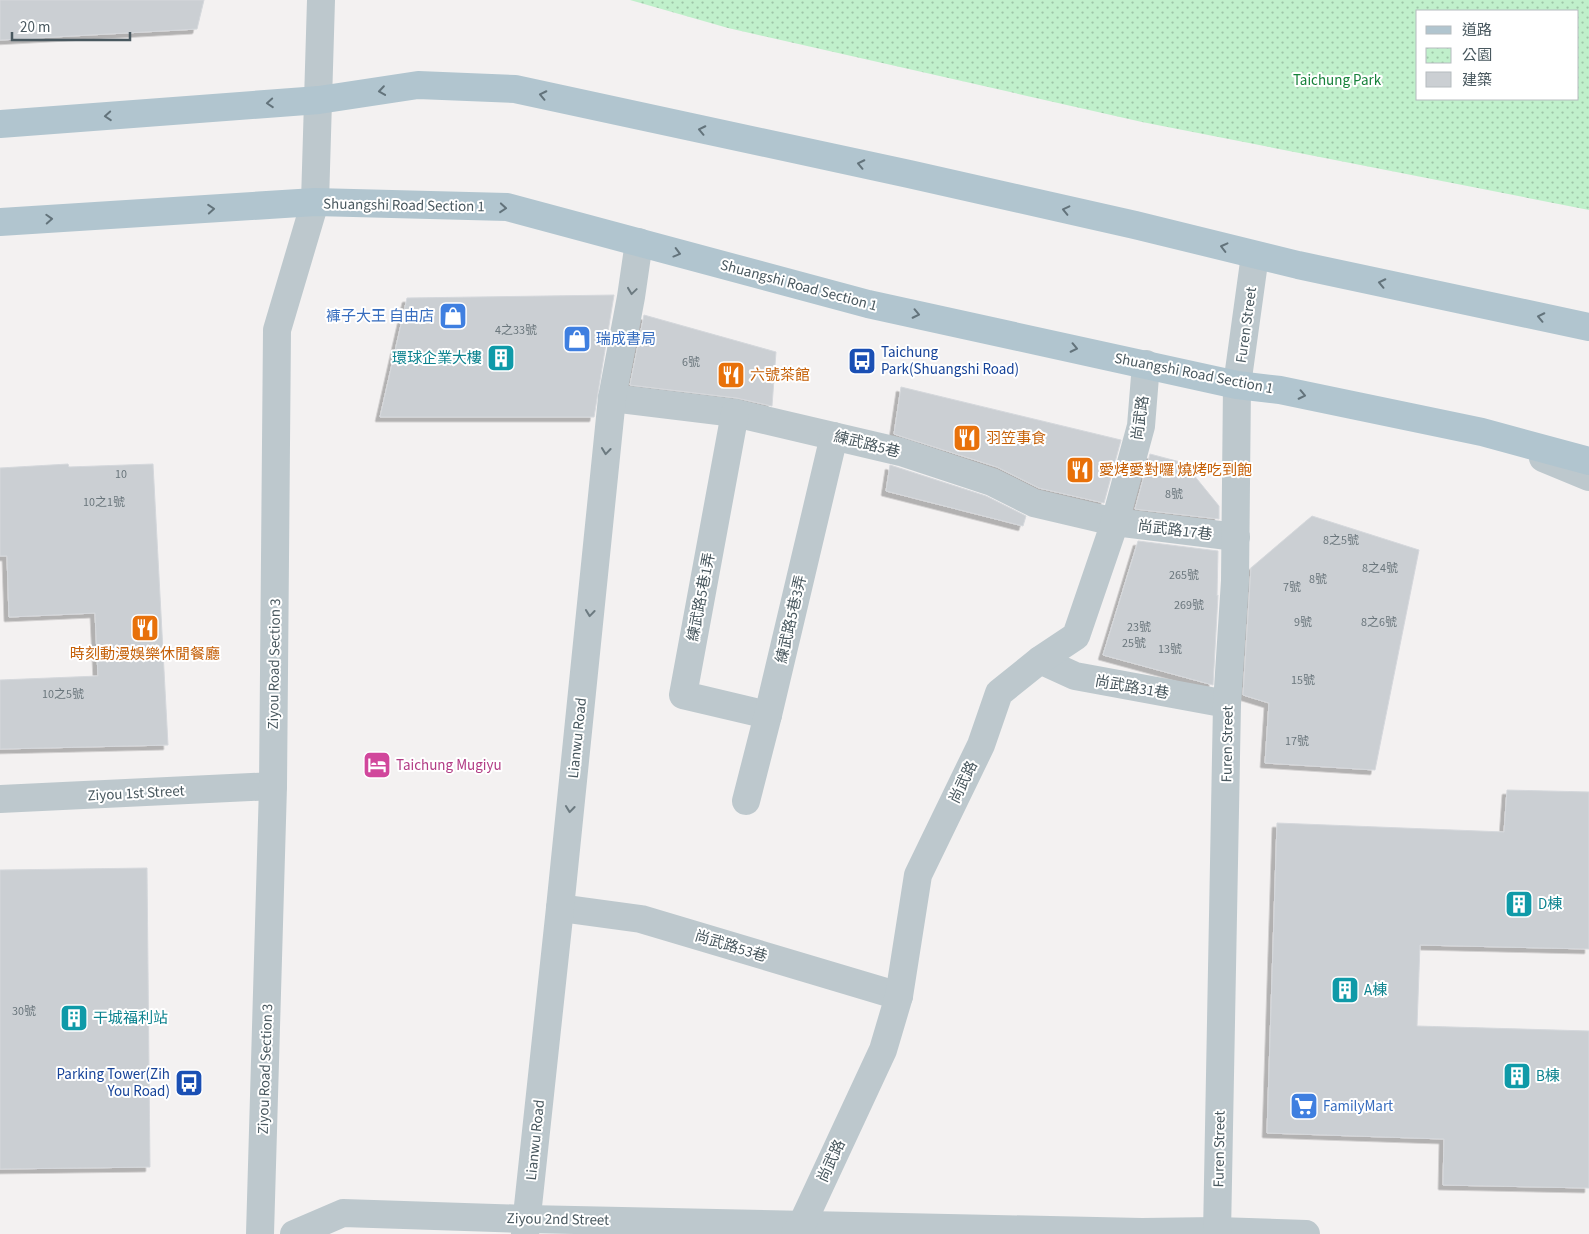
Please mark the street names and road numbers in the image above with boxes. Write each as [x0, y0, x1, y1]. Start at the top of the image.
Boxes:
street label: Shuangshi Road Section 1 [323, 194, 485, 217]
street label: Shuangshi Road Section 1 [718, 254, 880, 317]
street label: Furen Street [1231, 286, 1262, 364]
street label: Shuangshi Road Section 1 [1113, 348, 1275, 399]
street label: 尚武路 [1127, 394, 1154, 442]
street label: 練武路5巷 [832, 426, 902, 463]
street label: 尚武路17巷 [1136, 516, 1213, 545]
street label: 練武路5巷1弄 [683, 551, 720, 643]
street label: 練武路5巷3弄 [771, 573, 812, 665]
street label: Ziyou Road Section 3 [263, 598, 286, 730]
street label: 尚武路31巷 [1093, 671, 1171, 704]
street label: Lianwu Road [563, 697, 592, 779]
street label: Furen Street [1216, 706, 1239, 782]
street label: 尚武路 [944, 757, 983, 807]
street label: Ziyou 1st Street [87, 780, 185, 807]
street label: 尚武路53巷 [692, 925, 770, 967]
street label: Ziyou Road Section 3 [253, 1003, 278, 1135]
street label: Lianwu Road [521, 1099, 550, 1181]
street label: Furen Street [1208, 1111, 1231, 1187]
street label: 尚武路 [812, 1136, 850, 1186]
street label: Ziyou 2nd Street [507, 1208, 609, 1231]

